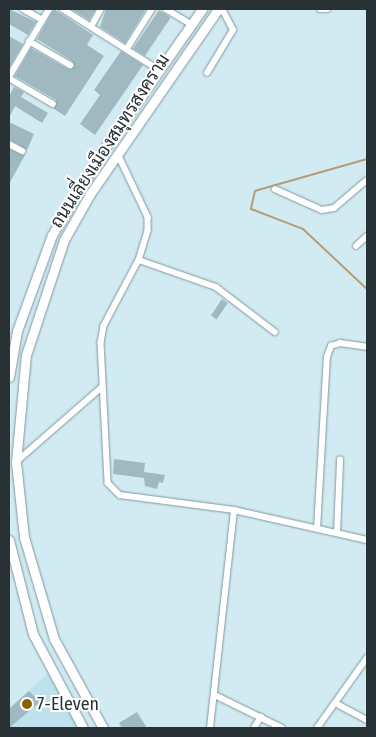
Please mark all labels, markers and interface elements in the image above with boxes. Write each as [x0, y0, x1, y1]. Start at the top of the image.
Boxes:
street label: ถนนเลี่ยงเมืองสมุทรสงคราม [46, 50, 174, 232]
place label: 7-Eleven [37, 693, 99, 715]
marker: 7-Eleven [21, 698, 33, 710]

